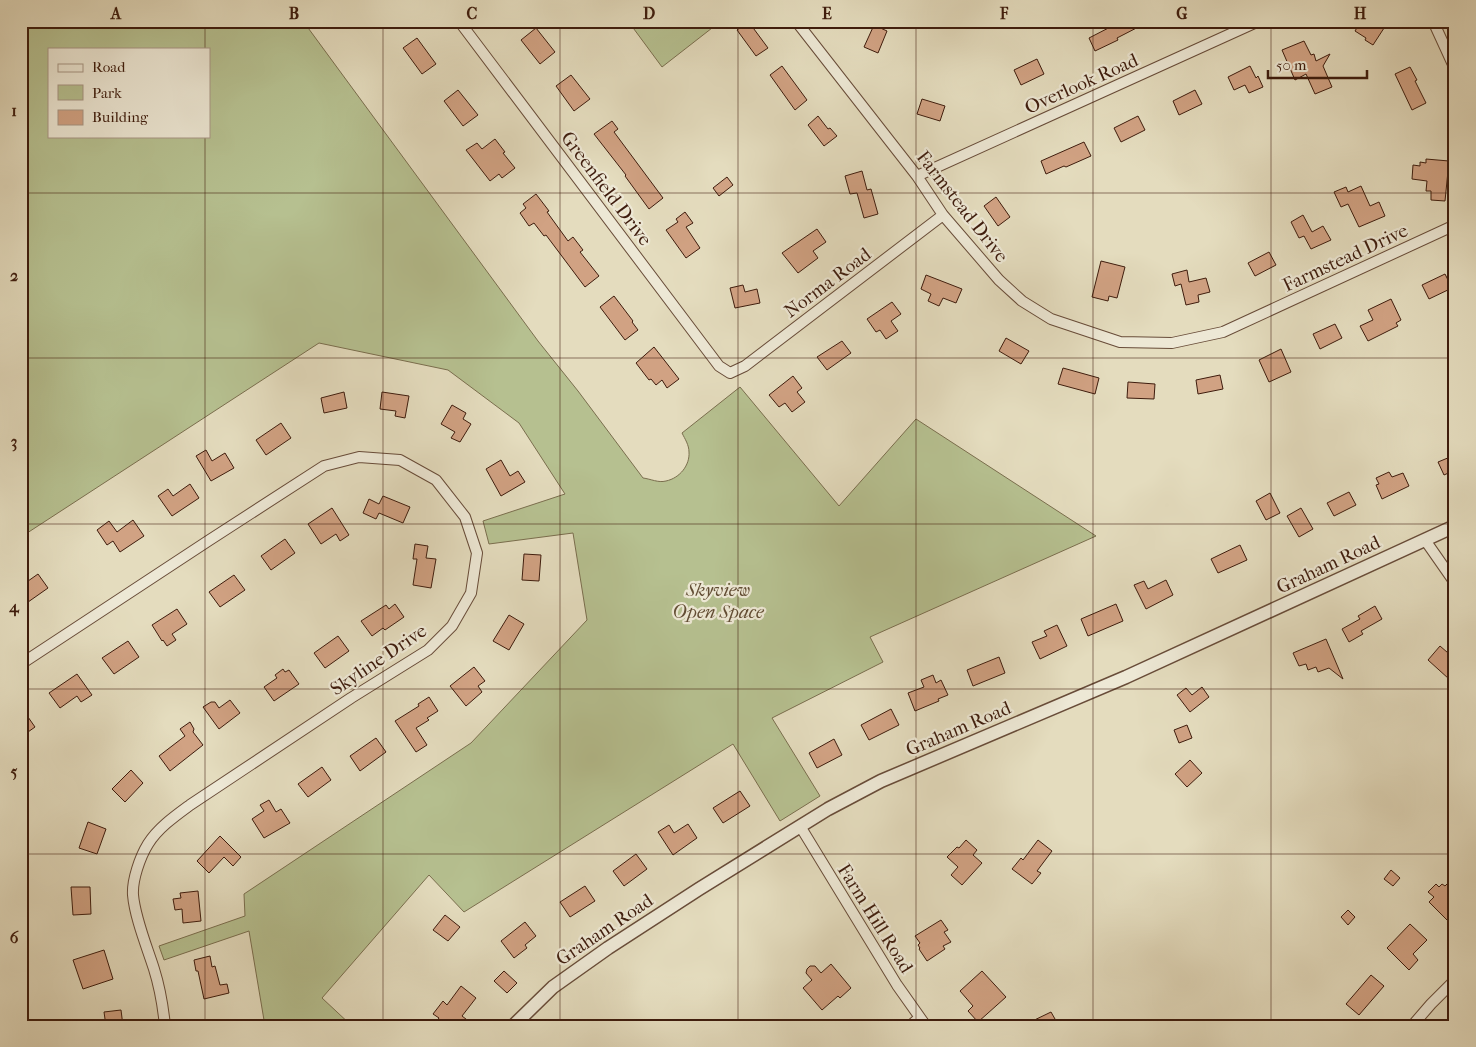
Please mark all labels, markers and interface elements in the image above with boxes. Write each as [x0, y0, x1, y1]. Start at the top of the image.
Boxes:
text: A [110, 4, 122, 23]
text: B [289, 4, 299, 23]
text: C [467, 4, 478, 23]
text: D [643, 4, 655, 23]
text: E [822, 4, 832, 23]
text: F [999, 4, 1009, 23]
text: G [1176, 4, 1188, 23]
text: H [1354, 4, 1367, 23]
legend [48, 48, 210, 138]
scale bar [1268, 48, 1367, 80]
street label: Overlook Road [1021, 49, 1142, 119]
text: 50 m [1276, 56, 1307, 74]
text: Road [92, 58, 126, 76]
text: Park [92, 84, 122, 102]
text: 1 [11, 101, 17, 120]
text: Building [92, 108, 149, 126]
street label: Greenfield Drive [556, 127, 656, 250]
street label: Farmstead Drive [912, 146, 1013, 267]
street label: Farmstead Drive [1279, 219, 1412, 297]
street label: Norma Road [780, 243, 876, 322]
text: 2 [10, 266, 18, 285]
text: 3 [11, 432, 17, 452]
street label: Graham Road [1273, 531, 1384, 599]
park label: Skyview Open Space [672, 579, 765, 623]
text: 4 [8, 597, 20, 617]
street label: Skyline Drive [326, 620, 431, 700]
street label: Graham Road [903, 697, 1015, 761]
text: 5 [11, 762, 18, 781]
street label: Farm Hill Road [833, 860, 918, 978]
street label: Graham Road [552, 889, 658, 970]
text: 6 [10, 928, 19, 947]

